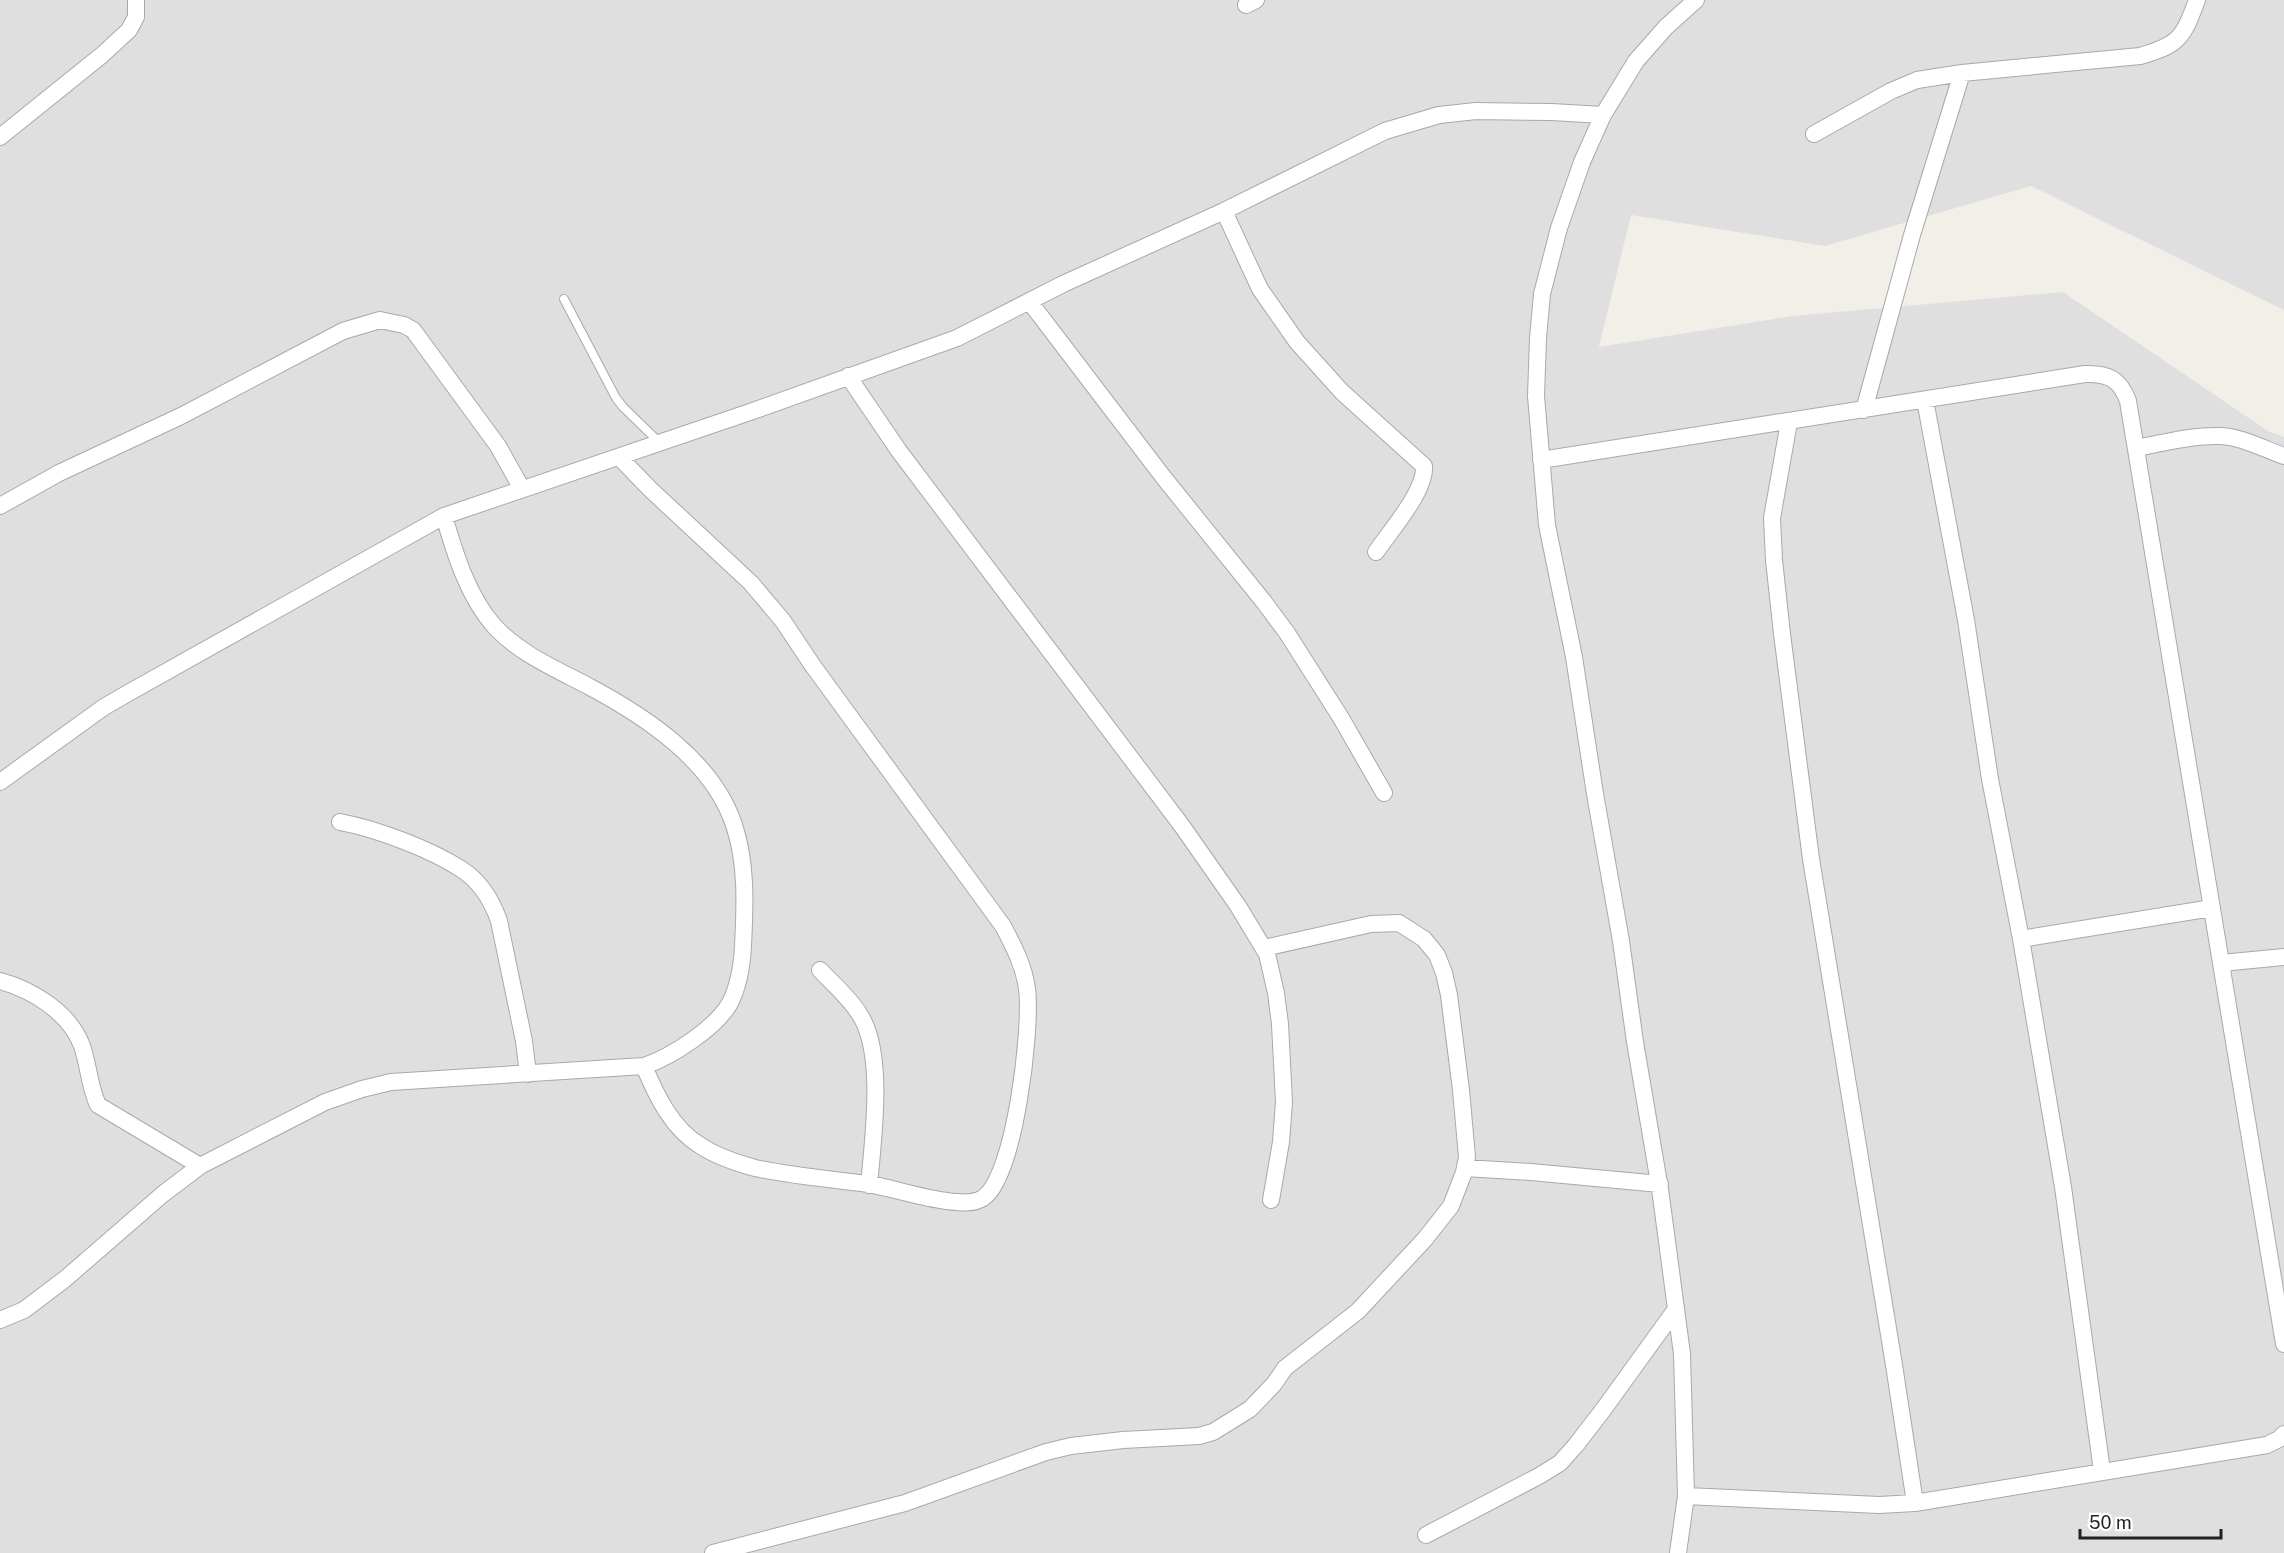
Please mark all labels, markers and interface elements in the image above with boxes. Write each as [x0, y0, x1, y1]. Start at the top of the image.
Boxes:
scale bar [2080, 1502, 2221, 1540]
text: 50 m [2089, 1512, 2132, 1533]

